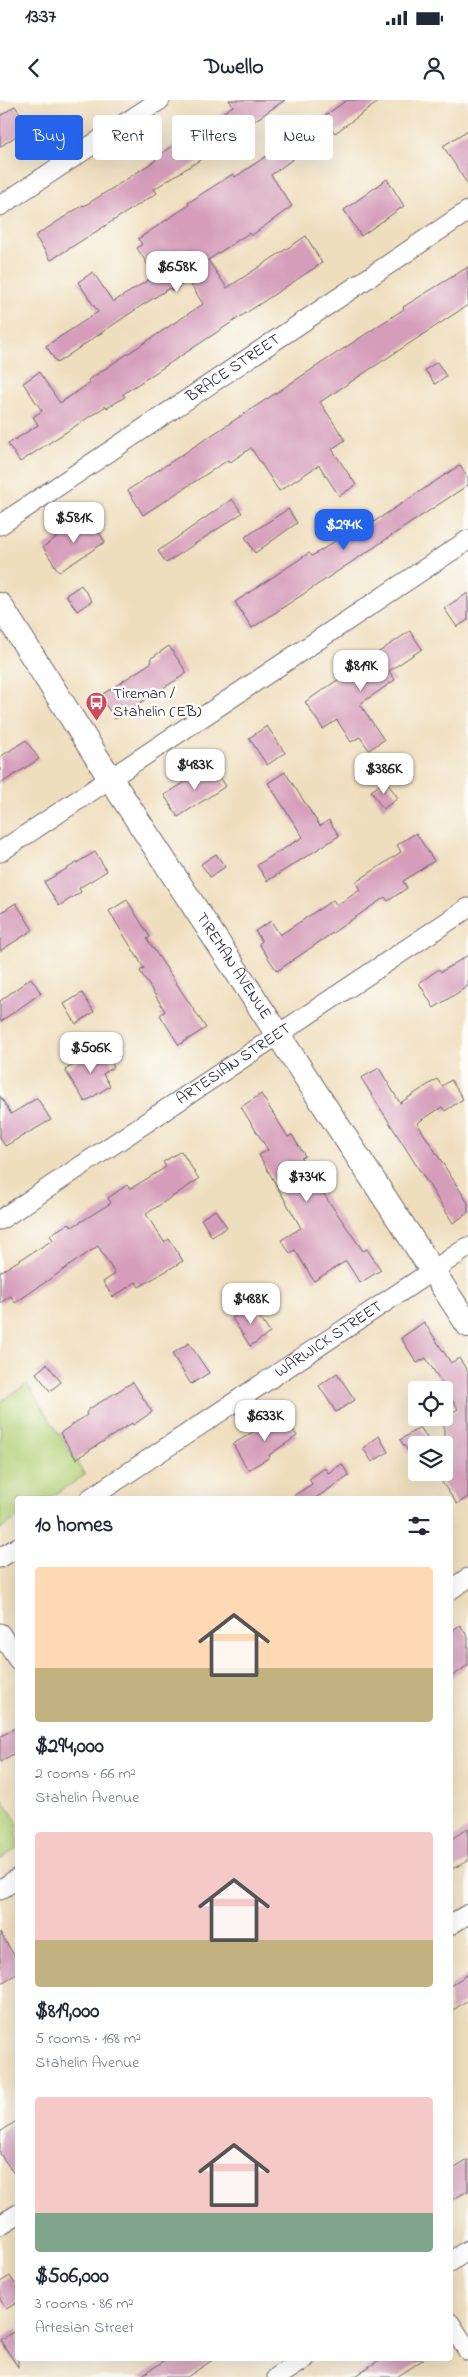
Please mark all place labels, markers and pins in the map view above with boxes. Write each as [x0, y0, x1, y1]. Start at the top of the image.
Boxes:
pin: $658K [142, 250, 212, 293]
pin: $581K [39, 502, 109, 544]
pin: $294K [309, 508, 379, 551]
pin: $819K [326, 650, 396, 692]
place label: Tireman / Stahelin (EB) [113, 682, 202, 724]
bus stop icon: Tireman / Stahelin (EB) [85, 691, 109, 722]
pin: $483K [160, 748, 230, 791]
pin: $386K [349, 752, 419, 795]
pin: $506K [56, 1032, 126, 1074]
pin: $734K [272, 1160, 342, 1203]
pin: $488K [216, 1282, 286, 1325]
pin: $633K [230, 1400, 300, 1442]

